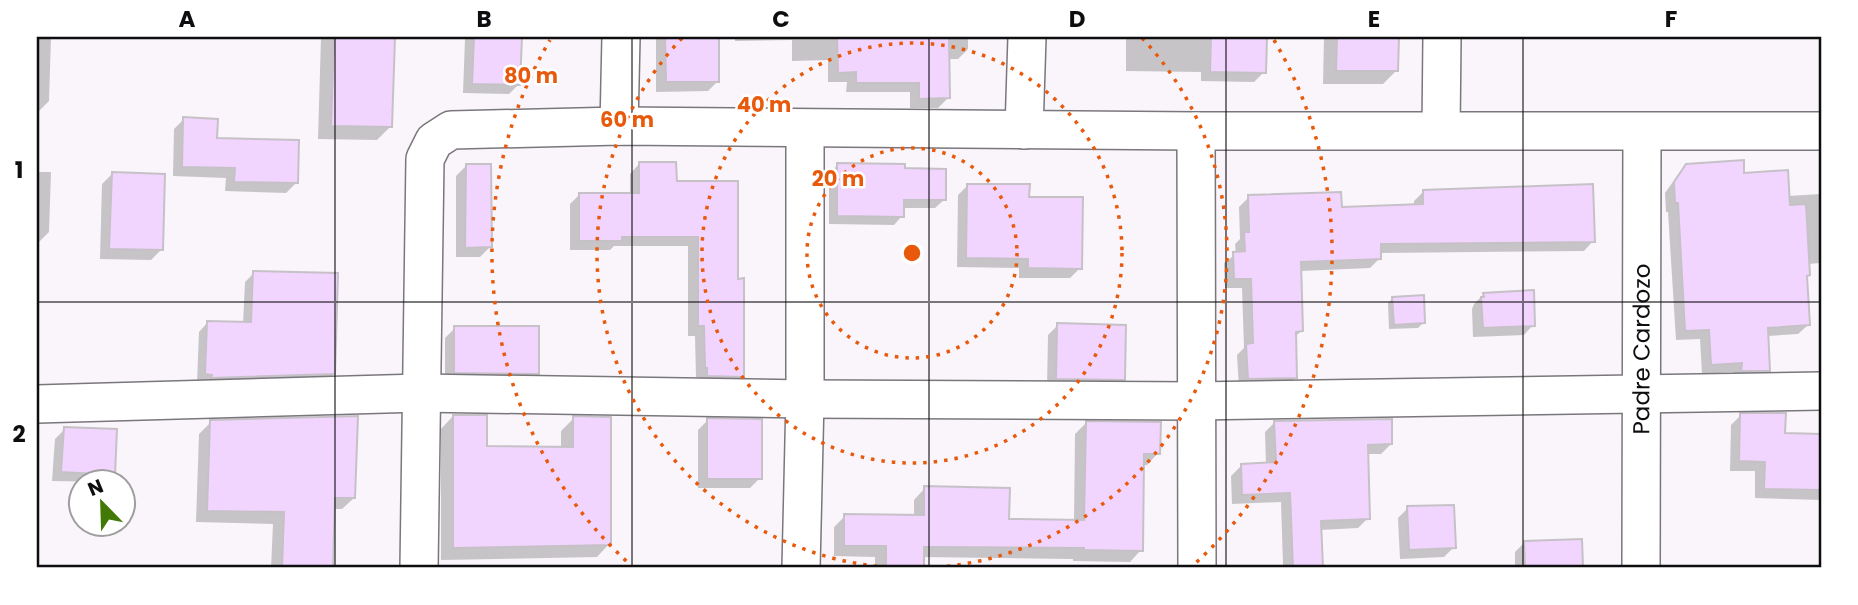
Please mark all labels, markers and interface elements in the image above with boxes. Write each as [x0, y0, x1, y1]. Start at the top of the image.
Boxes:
text: A [179, 3, 196, 35]
text: B [476, 3, 492, 35]
text: C [772, 3, 790, 35]
text: D [1069, 3, 1085, 35]
text: E [1368, 3, 1380, 35]
text: F [1665, 3, 1677, 35]
text: 80 m [504, 61, 558, 90]
text: 40 m [737, 90, 791, 119]
text: 60 m [600, 105, 654, 134]
text: 1 [15, 154, 23, 186]
text: 20 m [812, 164, 864, 193]
centre of rings [900, 241, 924, 265]
street label: Padre Cardozo [1625, 264, 1658, 434]
text: 2 [12, 418, 26, 450]
north arrow [66, 468, 136, 538]
text: N [84, 473, 107, 503]

